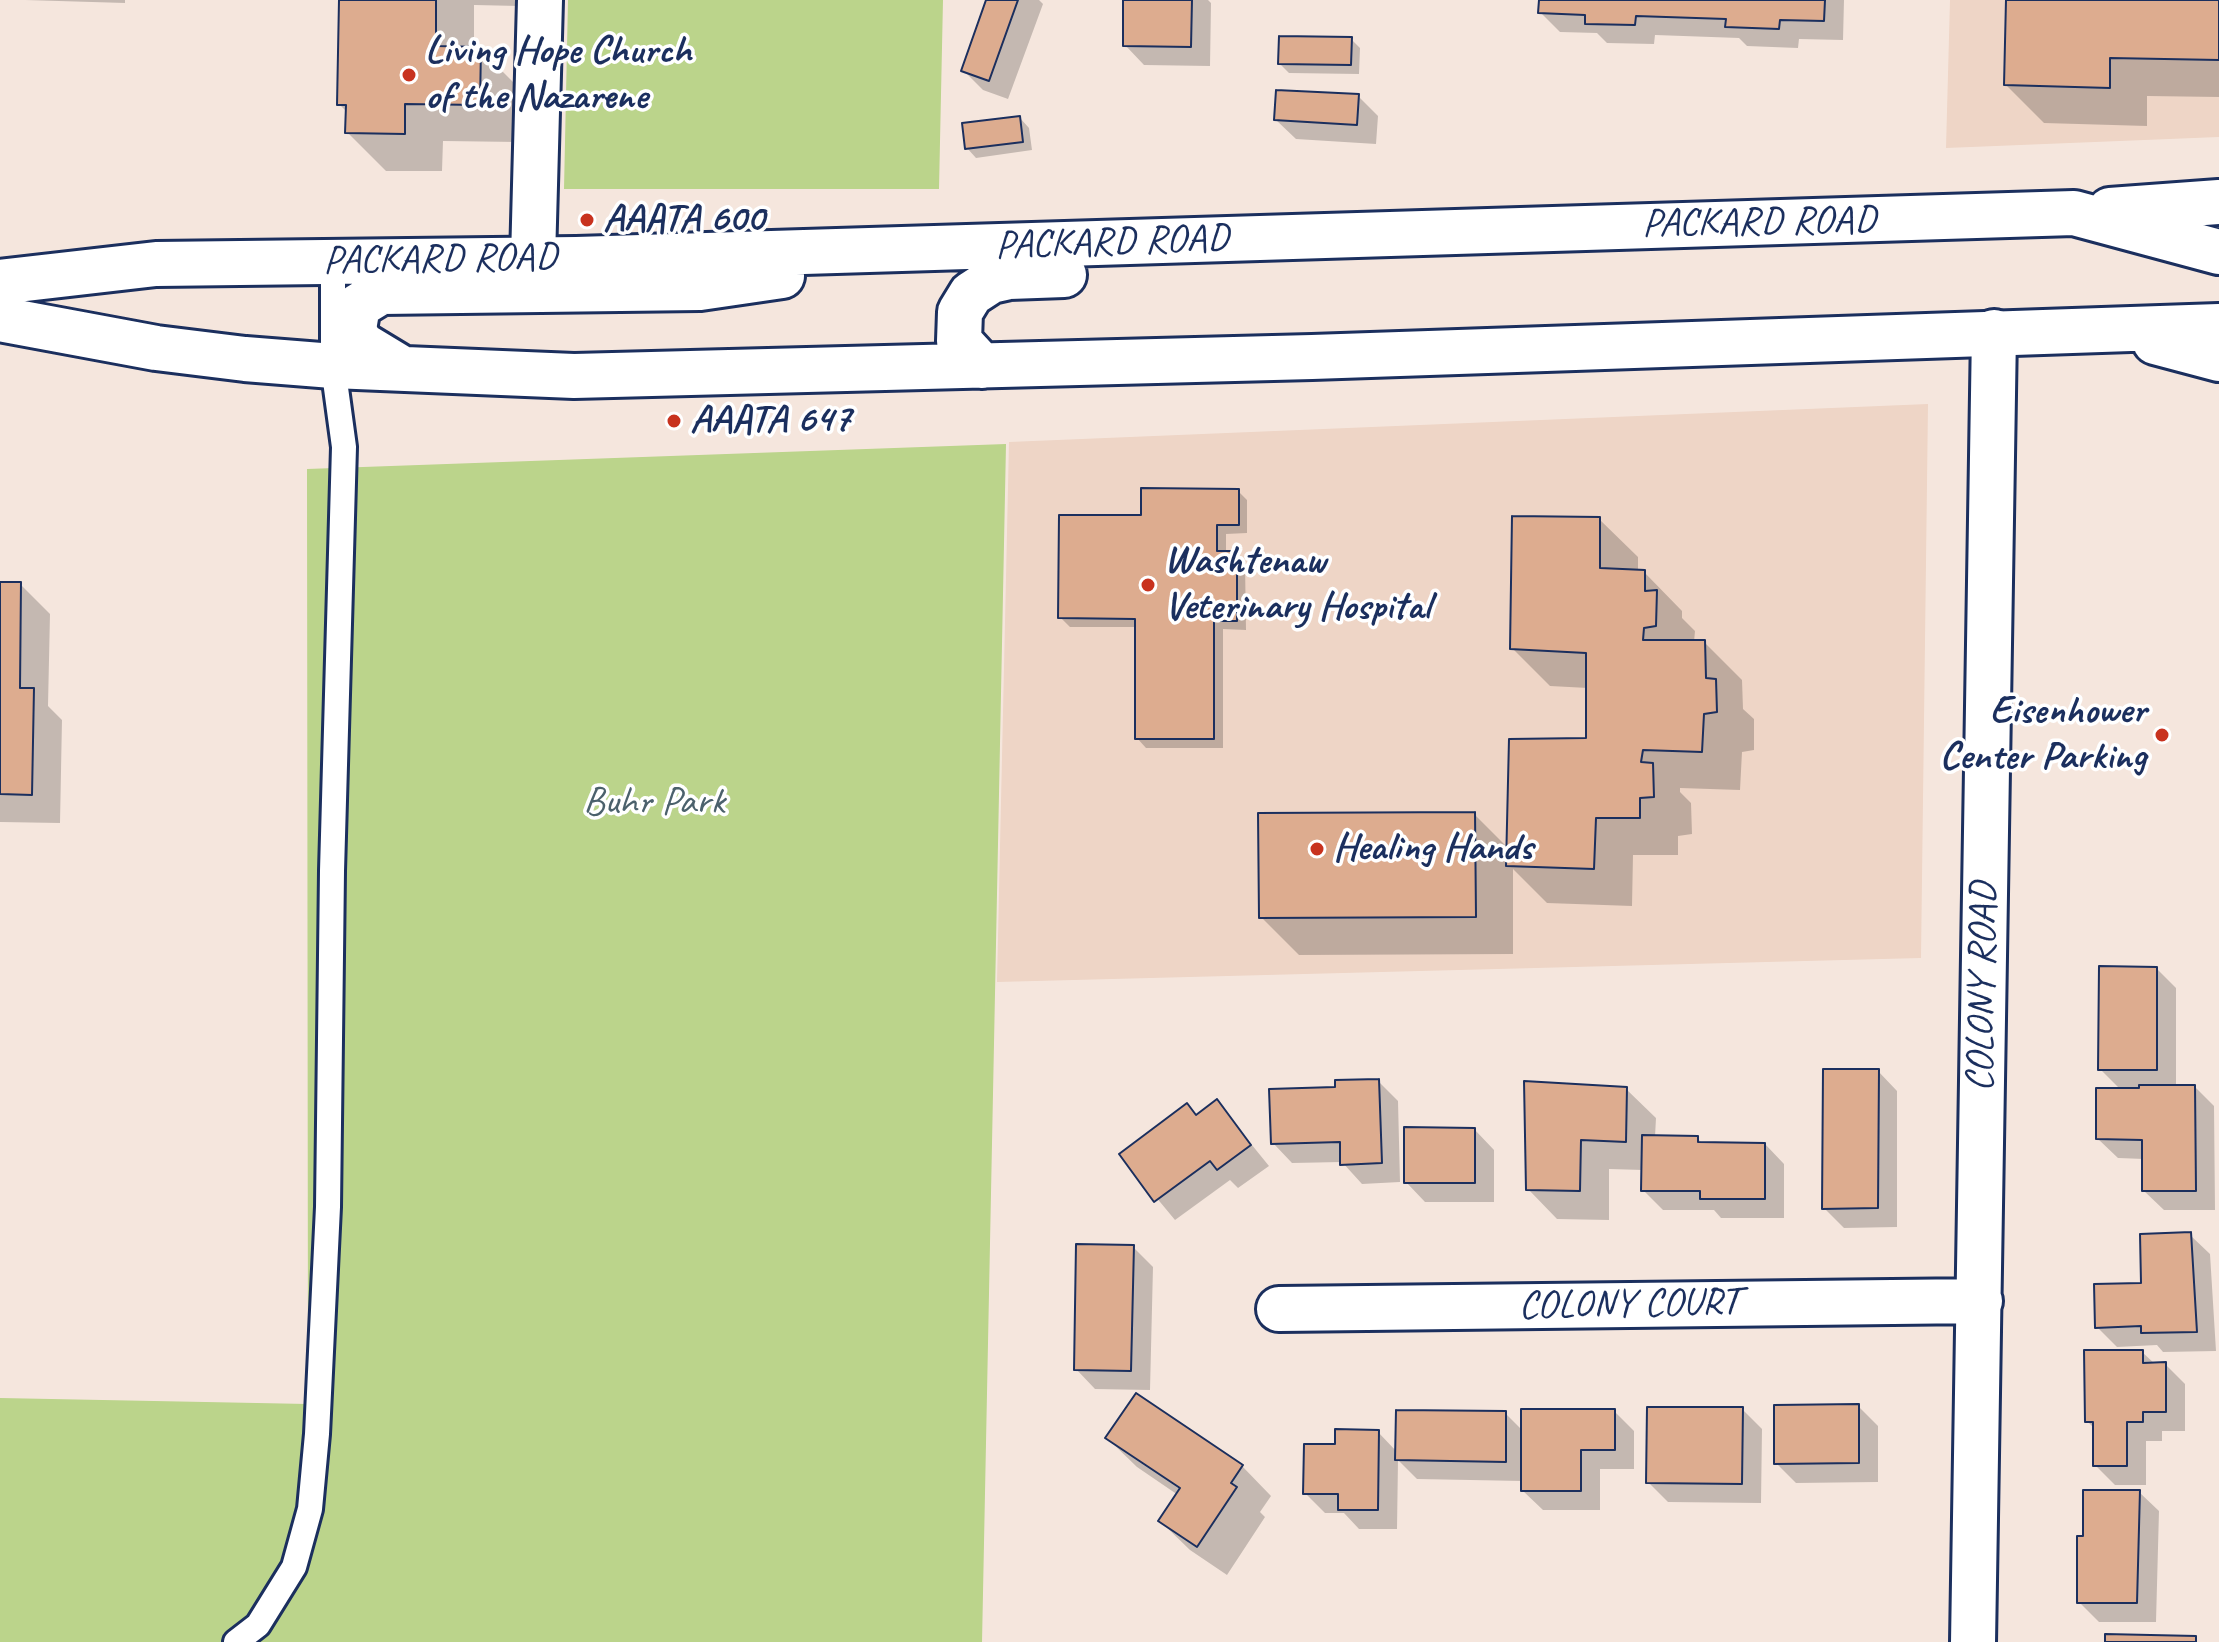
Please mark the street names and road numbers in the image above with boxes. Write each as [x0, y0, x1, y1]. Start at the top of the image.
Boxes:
street label: PACKARD ROAD [1642, 197, 1876, 249]
street label: PACKARD ROAD [994, 215, 1230, 271]
street label: PACKARD ROAD [323, 234, 557, 286]
street label: COLONY ROAD [1957, 882, 2009, 1092]
street label: COLONY COURT [1518, 1279, 1740, 1331]

